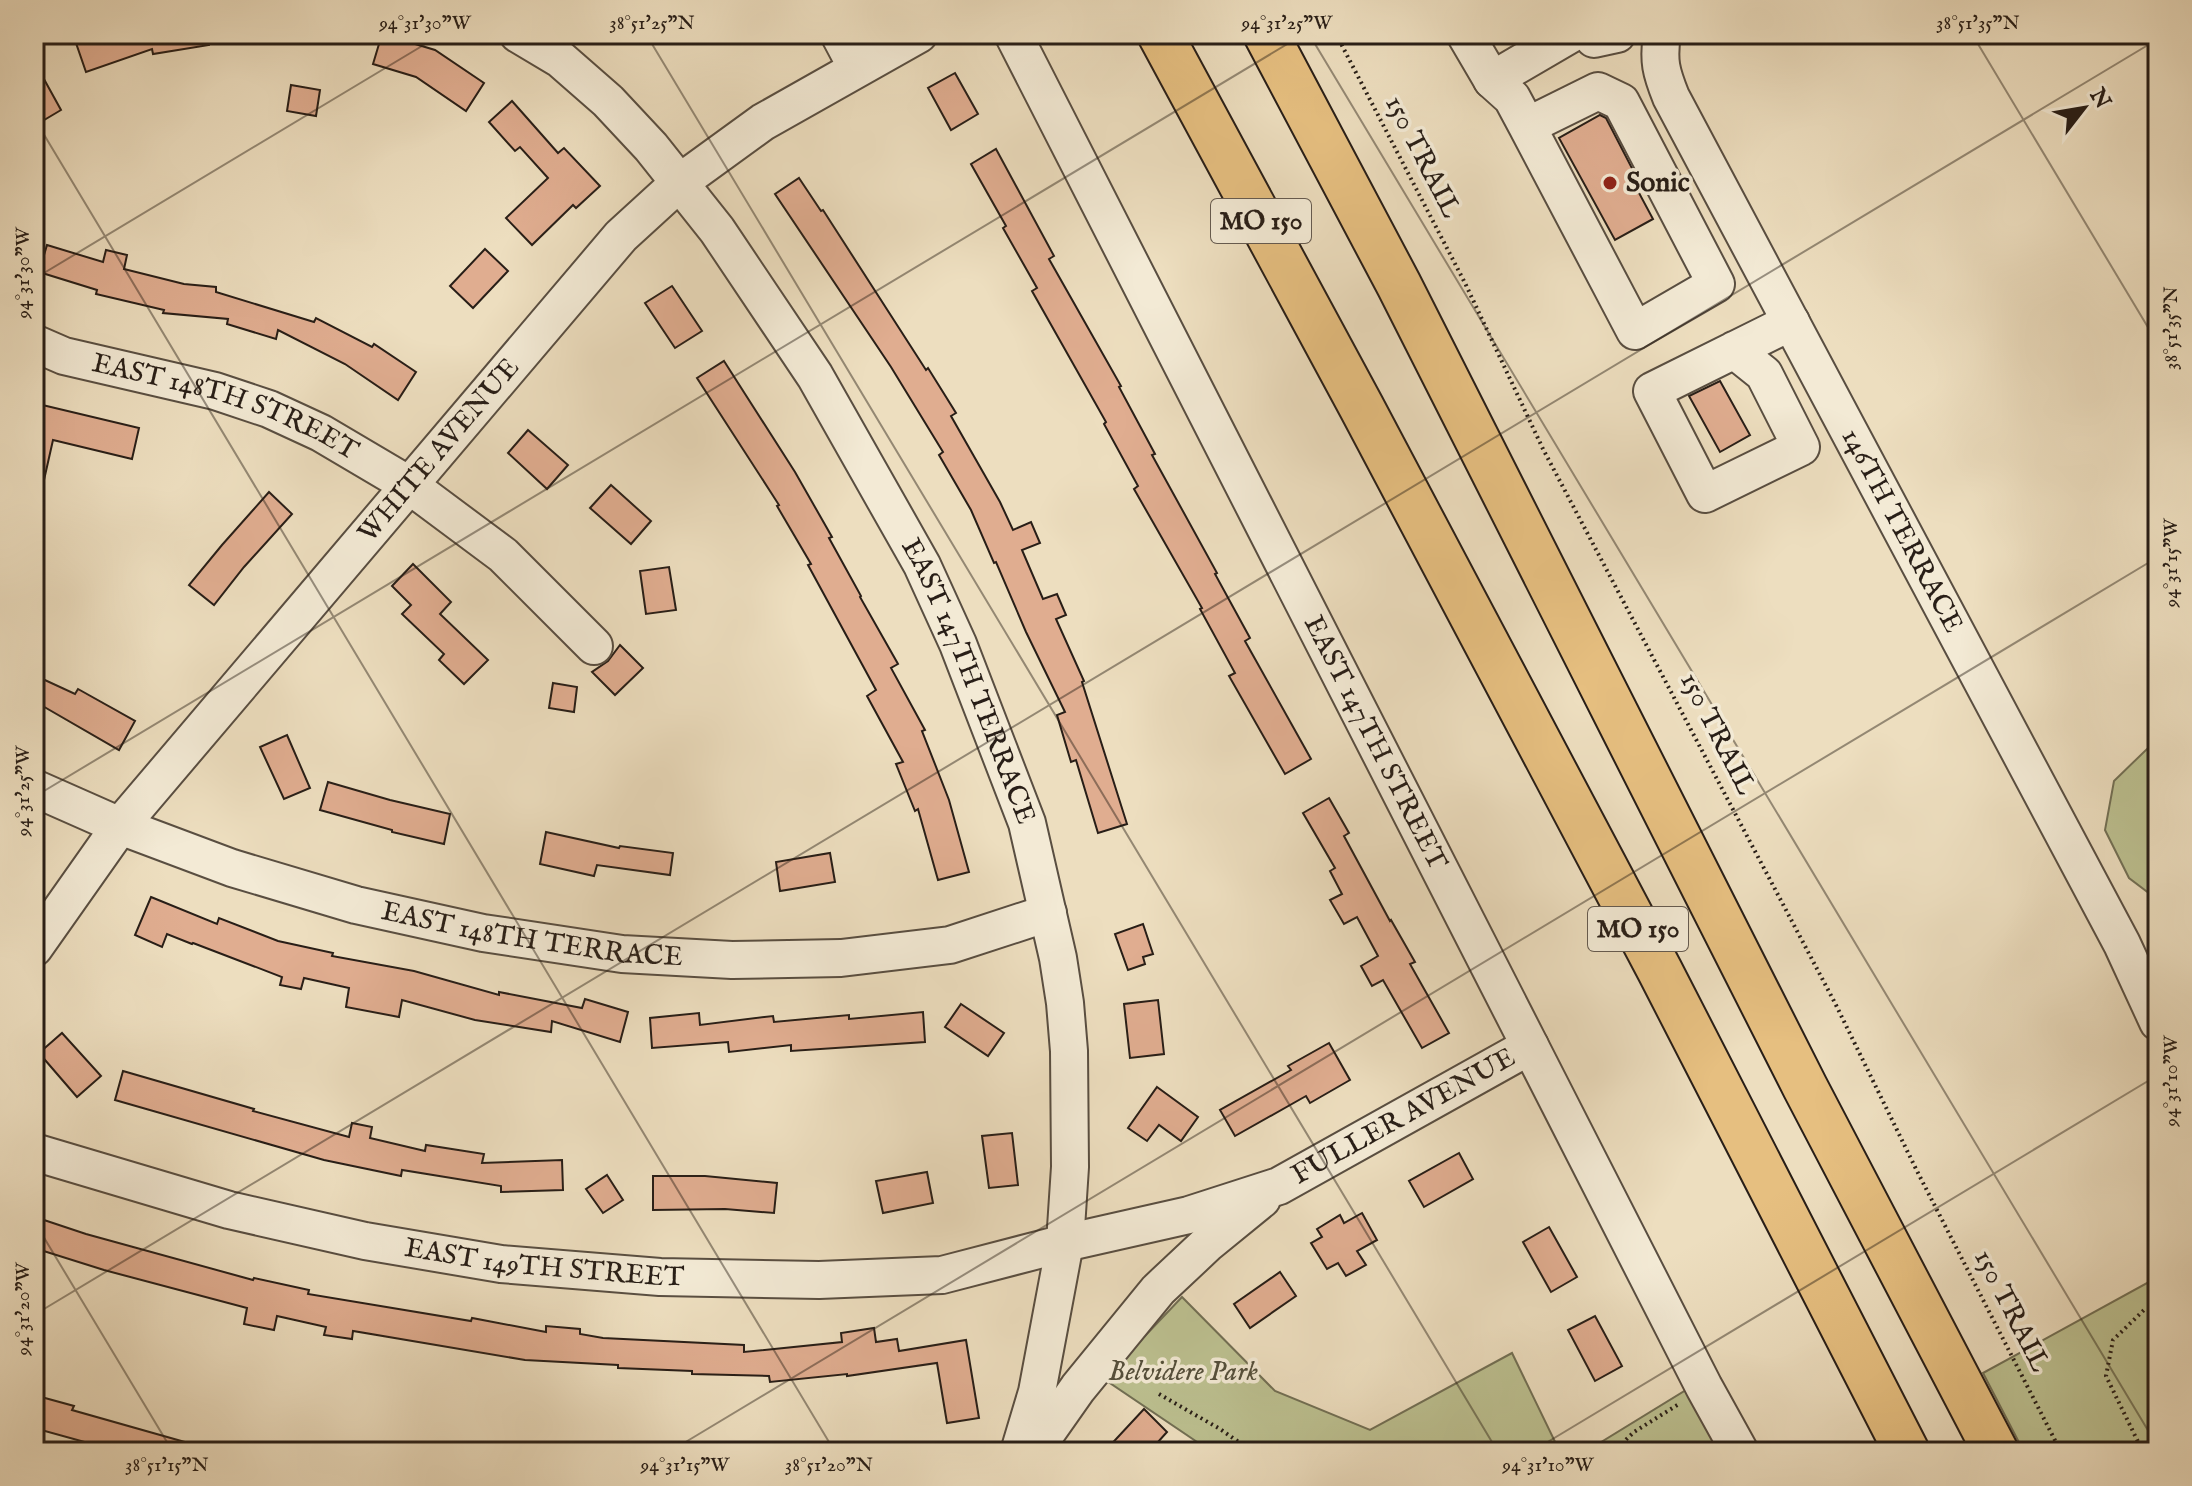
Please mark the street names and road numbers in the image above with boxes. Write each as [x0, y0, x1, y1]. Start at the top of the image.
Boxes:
street label: 150 TRAIL [1376, 90, 1468, 224]
road number: MO 150 [1211, 199, 1311, 243]
street label: EAST 148TH STREET [89, 346, 365, 469]
street label: WHITE AVENUE [351, 351, 527, 550]
street label: 146TH TERRACE [1833, 422, 1971, 639]
street label: EAST 147TH TERRACE [893, 532, 1043, 829]
street label: EAST 147TH STREET [1296, 610, 1455, 877]
street label: 150 TRAIL [1671, 667, 1763, 801]
street label: EAST 148TH TERRACE [378, 894, 684, 975]
road number: MO 150 [1588, 907, 1688, 951]
street label: FULLER AVENUE [1286, 1040, 1522, 1193]
street label: EAST 149TH STREET [402, 1230, 685, 1295]
street label: 150 TRAIL [1965, 1244, 2057, 1378]

